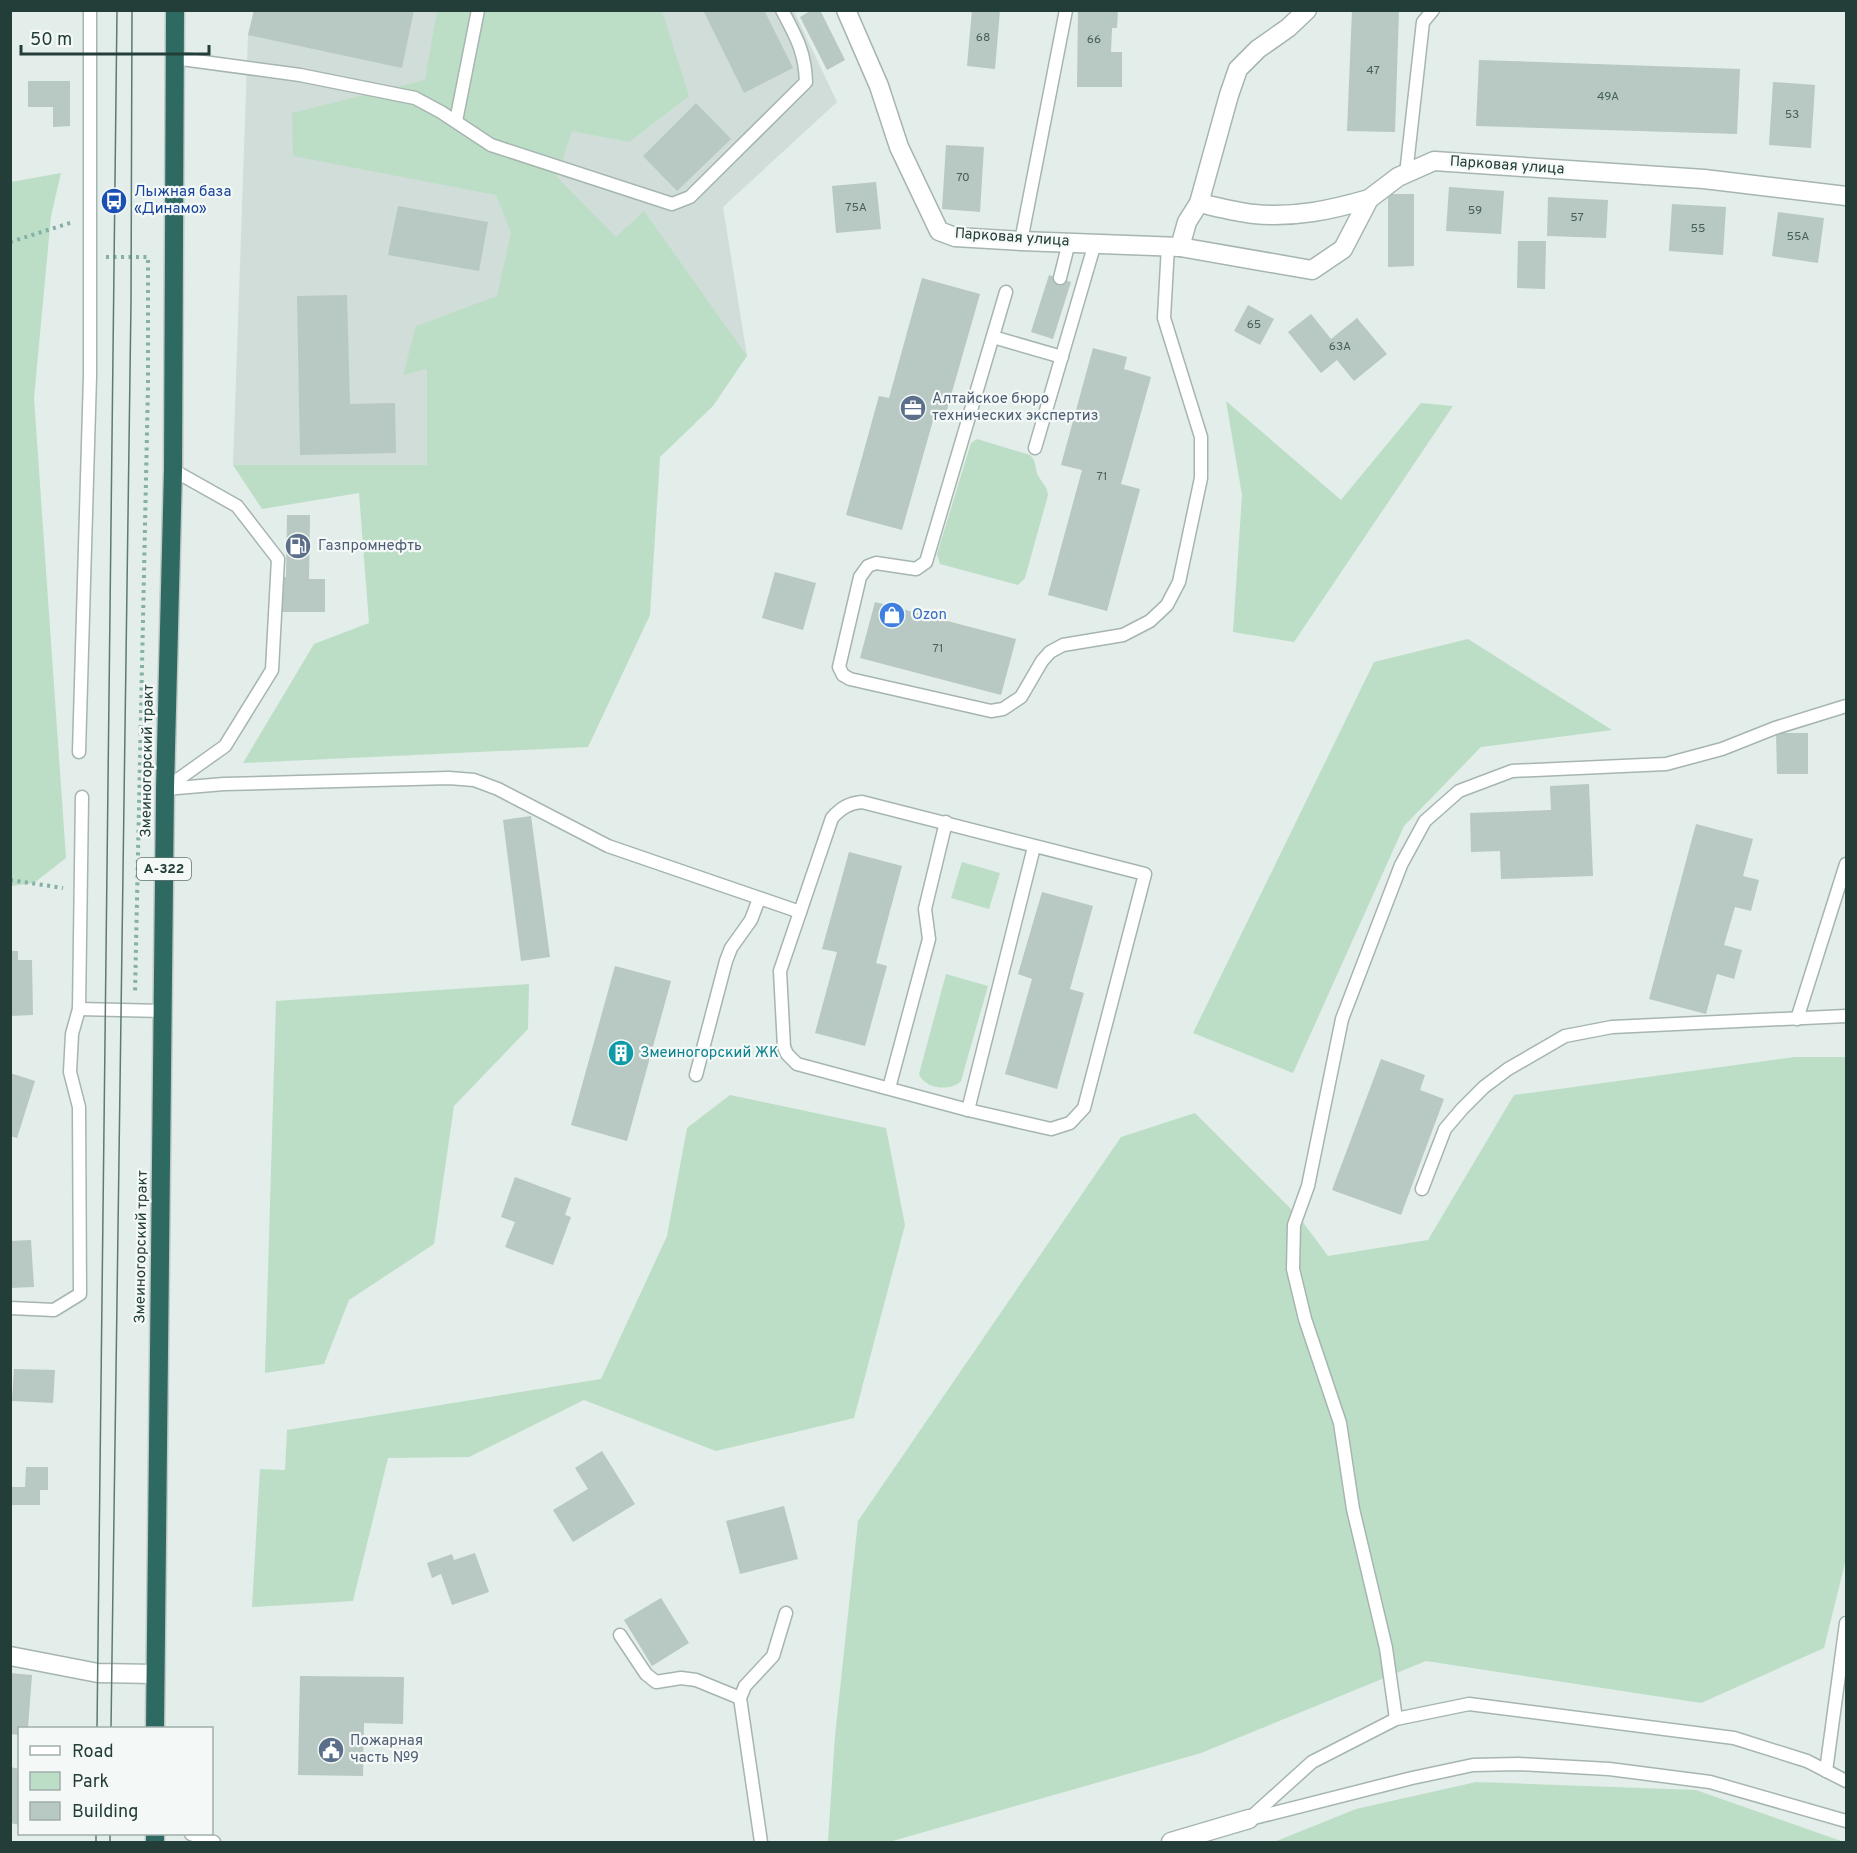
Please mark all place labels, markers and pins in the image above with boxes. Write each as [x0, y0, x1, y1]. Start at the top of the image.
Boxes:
place label: Лыжная база «Динамо» [134, 183, 231, 219]
bus stop icon: Лыжная база «Динамо» [99, 186, 129, 216]
place label: Алтайское бюро технических экспертиз [932, 390, 1099, 426]
office icon: Алтайское бюро технических экспертиз [898, 393, 928, 423]
fuel station icon: Газпромнефть [283, 531, 313, 561]
place label: Газпромнефть [318, 537, 422, 556]
shop icon: Ozon [877, 600, 907, 630]
place label: Ozon [912, 606, 947, 625]
building icon: Змеиногорский ЖК [606, 1038, 636, 1068]
place label: Змеиногорский ЖК [640, 1044, 779, 1063]
place label: Пожарная часть №9 [350, 1732, 423, 1768]
public building icon: Пожарная часть №9 [316, 1735, 346, 1765]

